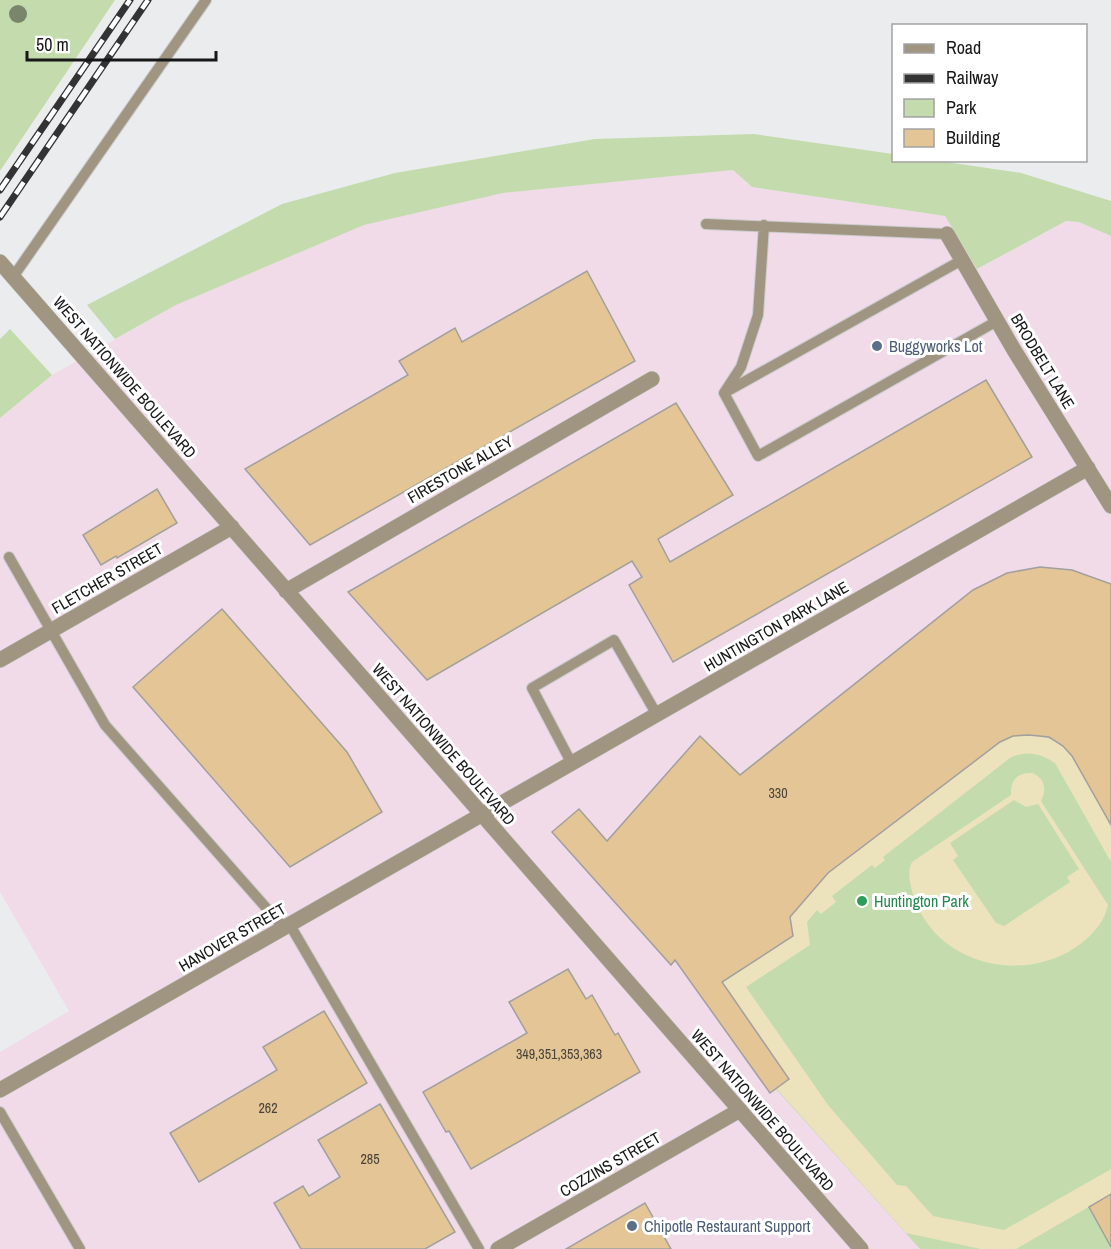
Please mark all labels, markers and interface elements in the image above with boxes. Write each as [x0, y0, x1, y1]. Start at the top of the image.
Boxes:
scale bar [27, 24, 216, 62]
legend [892, 24, 1087, 162]
text: 50 m [36, 32, 69, 57]
text: Road [946, 35, 981, 60]
text: Railway [946, 65, 999, 90]
text: Park [946, 95, 977, 120]
text: Building [946, 125, 1001, 150]
street label: WEST NATIONWIDE BOULEVARD [49, 291, 201, 463]
street label: BRODBELT LANE [1006, 309, 1080, 413]
place label: Buggyworks Lot [889, 335, 983, 357]
marker: Buggyworks Lot [870, 339, 884, 353]
street label: FIRESTONE ALLEY [403, 430, 517, 508]
street label: FLETCHER STREET [48, 537, 166, 619]
street label: HUNTINGTON PARK LANE [700, 576, 852, 676]
street label: WEST NATIONWIDE BOULEVARD [368, 658, 520, 830]
house number: 330 [768, 784, 788, 802]
place label: Huntington Park [874, 890, 969, 912]
marker: Huntington Park [855, 894, 869, 908]
street label: HANOVER STREET [174, 897, 290, 977]
street label: WEST NATIONWIDE BOULEVARD [687, 1024, 839, 1196]
house number: 349,351,353,363 [516, 1045, 602, 1063]
house number: 262 [258, 1099, 278, 1117]
street label: COZZINS STREET [556, 1126, 664, 1202]
house number: 285 [360, 1150, 380, 1168]
place label: Chipotle Restaurant Support [644, 1215, 811, 1237]
marker: Chipotle Restaurant Support [625, 1219, 639, 1233]

